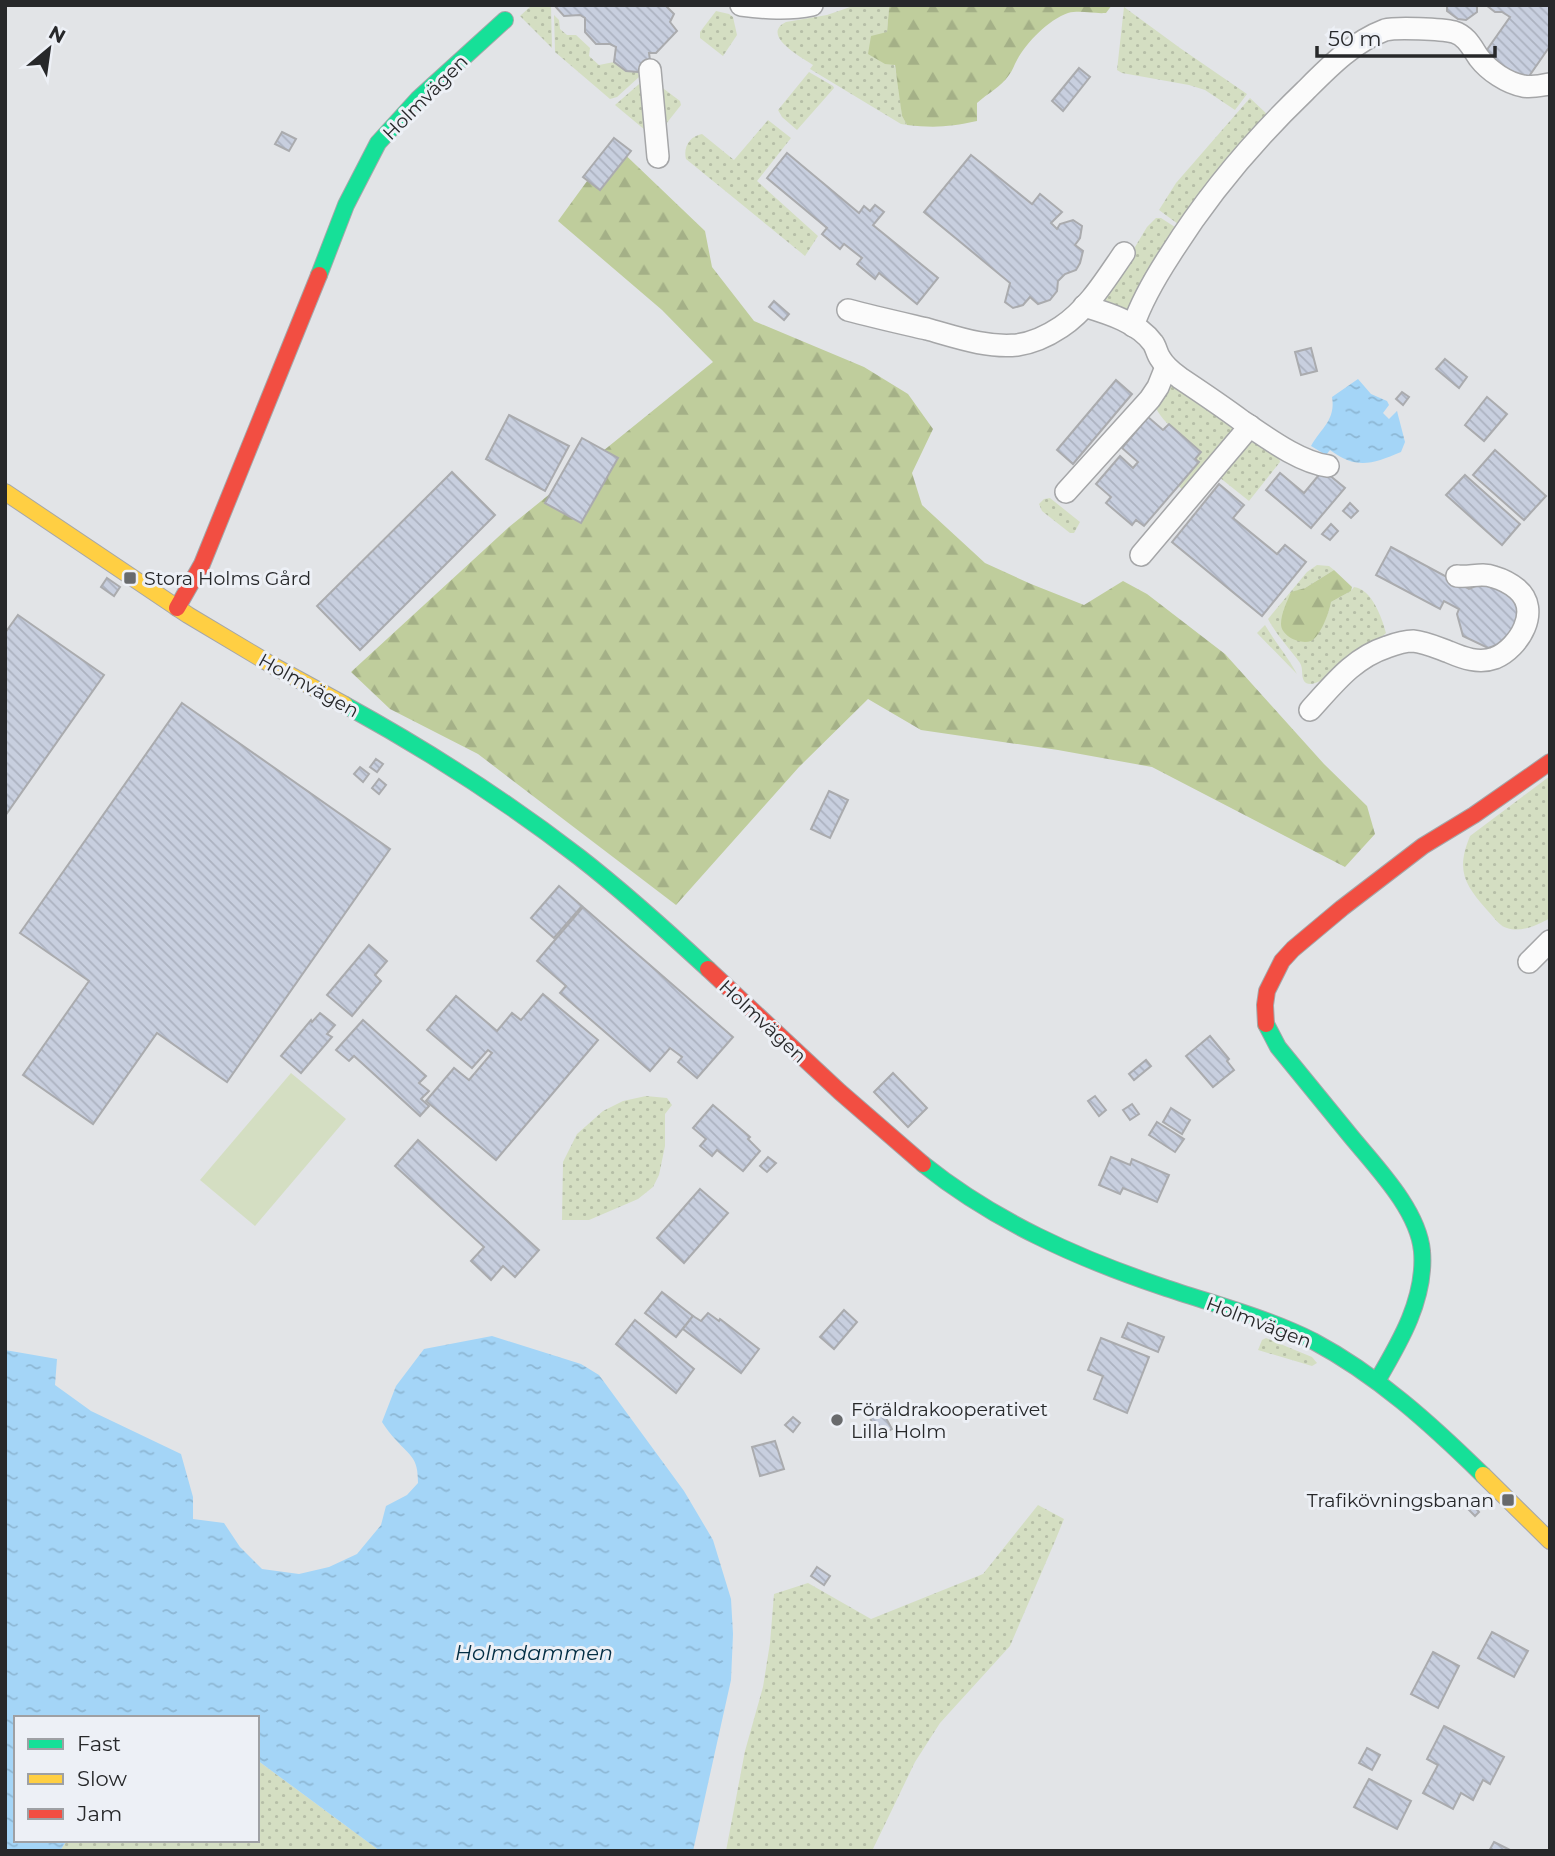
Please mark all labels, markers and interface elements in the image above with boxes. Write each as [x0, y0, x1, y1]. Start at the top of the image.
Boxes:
north arrow [14, 14, 84, 84]
scale bar [1317, 14, 1496, 58]
text: N [45, 21, 69, 48]
text: 50 m [1328, 26, 1382, 51]
street label: Holmvägen [378, 50, 473, 145]
place label: Stora Holms Gård [144, 567, 311, 590]
marker: Stora Holms Gård [122, 570, 138, 586]
street label: Holmvägen [255, 648, 363, 722]
street label: Holmvägen [714, 975, 811, 1068]
street label: Holmvägen [1203, 1292, 1315, 1353]
place label: Föräldrakooperativet Lilla Holm [851, 1398, 1048, 1443]
marker: Föräldrakooperativet Lilla Holm [829, 1412, 845, 1428]
place label: Trafikövningsbanan [1307, 1489, 1494, 1512]
marker: Trafikövningsbanan [1500, 1492, 1516, 1508]
water label: Holmdammen [455, 1640, 613, 1665]
legend [14, 1716, 259, 1842]
text: Fast [77, 1731, 121, 1756]
text: Slow [77, 1766, 127, 1791]
text: Jam [76, 1801, 122, 1826]

